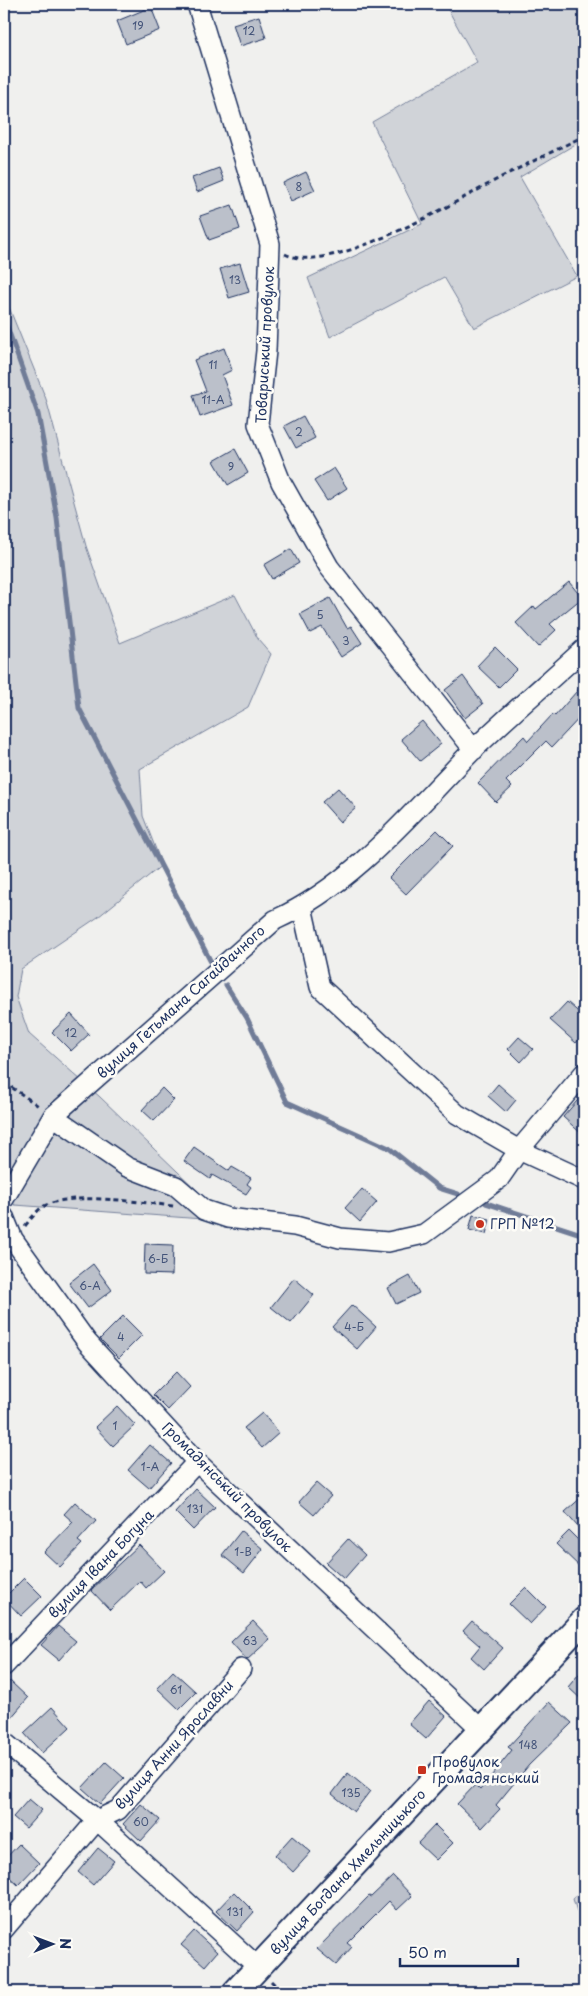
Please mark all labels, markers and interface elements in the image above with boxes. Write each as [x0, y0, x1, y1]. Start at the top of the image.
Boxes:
house number: 19 [132, 17, 144, 34]
house number: 12 [243, 22, 256, 39]
house number: 8 [296, 178, 303, 195]
street label: Товариський провулок [250, 265, 279, 424]
house number: 13 [229, 271, 241, 288]
house number: 11 [208, 356, 218, 373]
house number: 11-А [202, 391, 225, 408]
house number: 2 [295, 423, 303, 440]
house number: 9 [228, 458, 234, 475]
house number: 5 [316, 606, 324, 623]
house number: 3 [342, 632, 350, 649]
street label: вулиця Гетьмана Сагайдачного [92, 920, 270, 1083]
house number: 12 [65, 1024, 78, 1041]
place label: ГРП №12 [490, 1213, 555, 1234]
marker: ГРП №12 [474, 1218, 486, 1230]
house number: 6-Б [148, 1250, 168, 1267]
house number: 6-А [79, 1277, 101, 1294]
house number: 4-Б [344, 1318, 364, 1335]
house number: 4 [117, 1328, 125, 1345]
house number: 1 [113, 1417, 118, 1434]
street label: Громадянський провулок [158, 1417, 298, 1557]
house number: 1-А [141, 1458, 160, 1475]
house number: 131 [187, 1500, 203, 1517]
street label: вулиця Івана Богуна [43, 1504, 159, 1623]
house number: 1-В [234, 1543, 252, 1560]
house number: 63 [243, 1632, 257, 1649]
street label: вулиця Анни Ярославни [110, 1675, 238, 1814]
house number: 61 [170, 1681, 182, 1698]
house number: 148 [518, 1736, 538, 1753]
place label: Провулок Громадянський [432, 1751, 539, 1788]
marker: Провулок Громадянський [416, 1764, 428, 1776]
street label: вулиця Богдана Хмельницького [265, 1784, 430, 1959]
house number: 135 [341, 1784, 361, 1801]
house number: 60 [133, 1813, 149, 1830]
house number: 131 [227, 1903, 243, 1920]
north arrow [28, 1918, 78, 1968]
scale bar [400, 1936, 518, 1968]
text: N [55, 1938, 76, 1949]
text: 50 m [408, 1940, 447, 1963]

